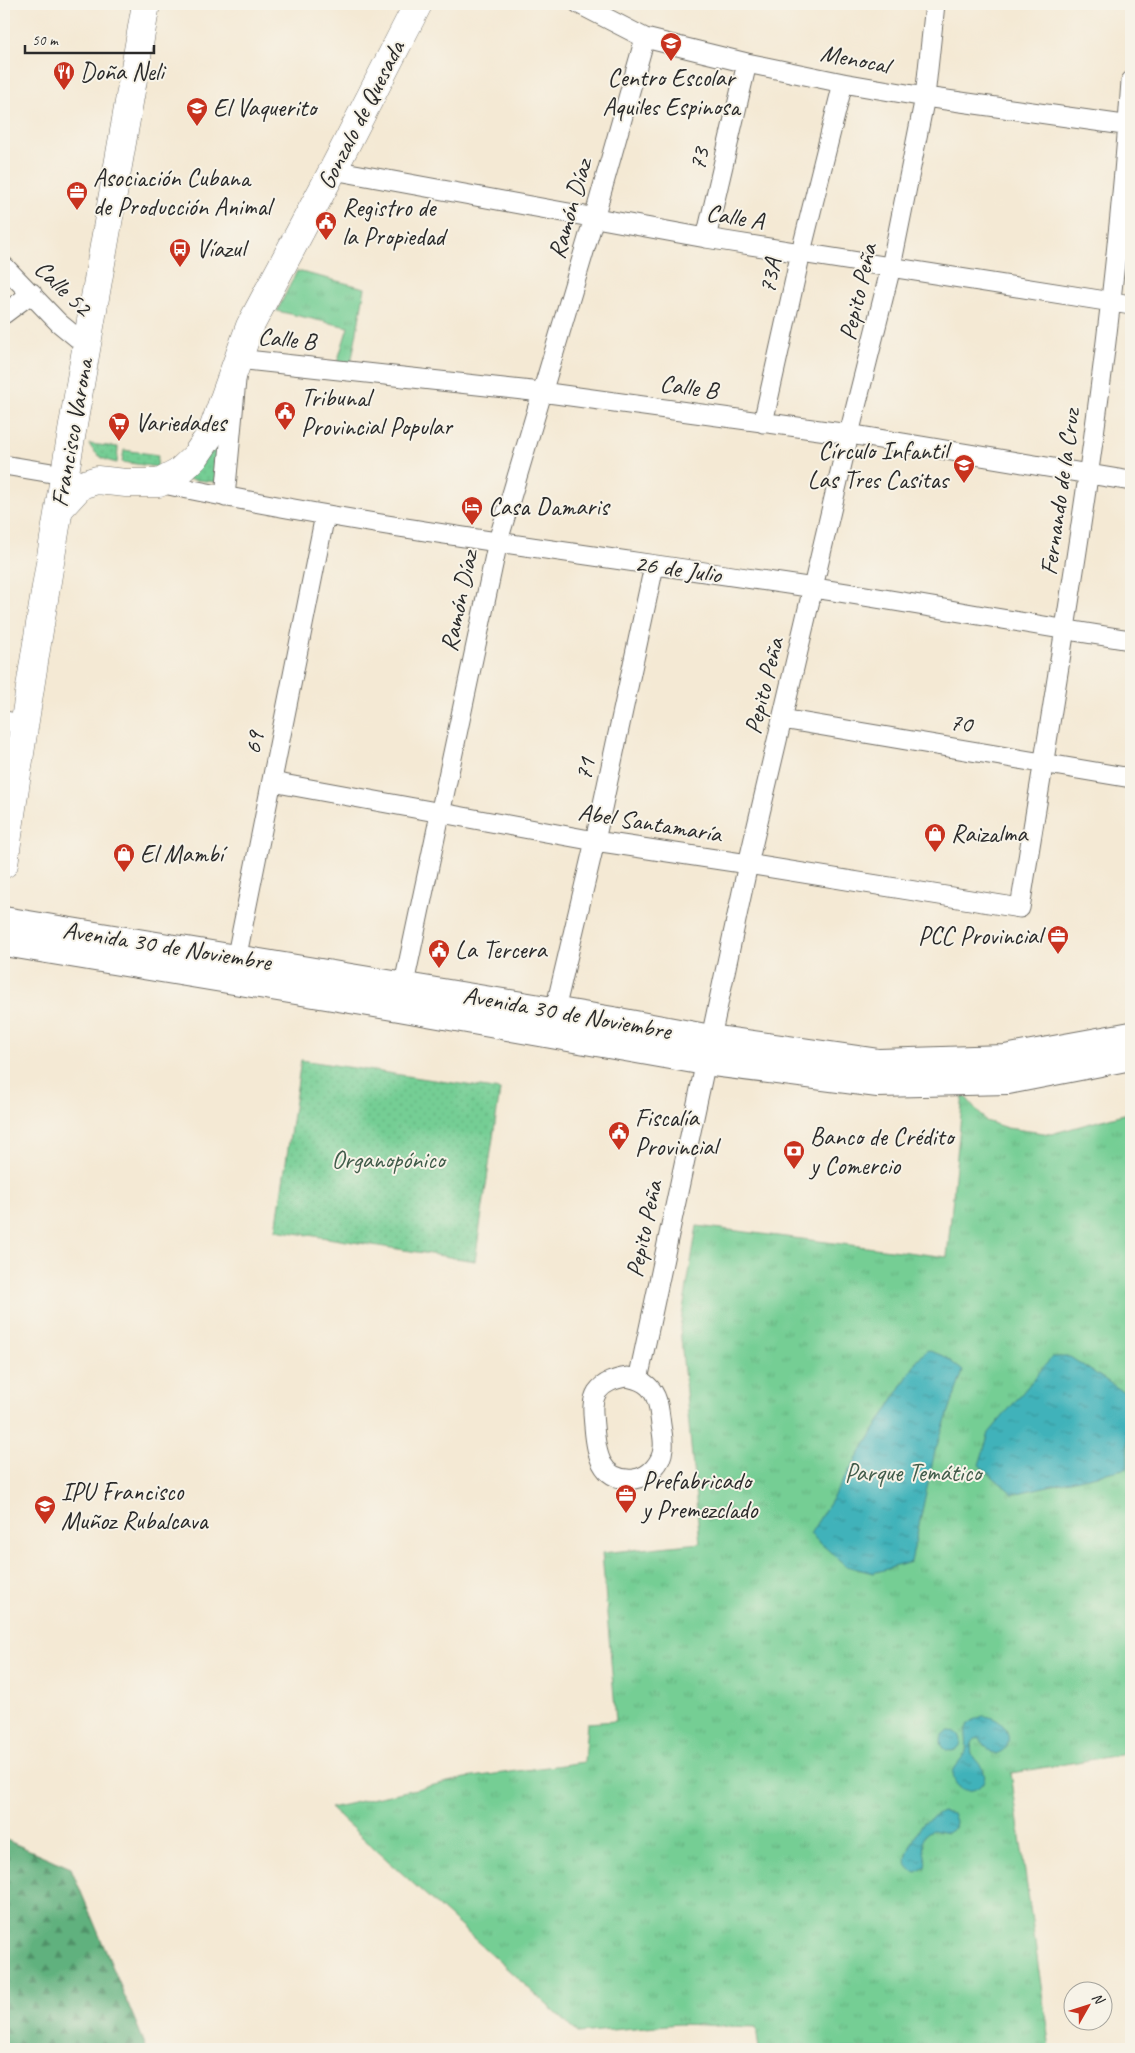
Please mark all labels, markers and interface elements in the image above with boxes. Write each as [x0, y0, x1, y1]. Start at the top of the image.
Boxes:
scale bar [25, 22, 154, 54]
text: 50 m [32, 31, 59, 50]
school or university icon: Centro Escolar Aquiles Espinosa [659, 31, 683, 62]
street label: Gonzalo de Quesada [310, 34, 413, 195]
street label: Menocal [818, 37, 897, 82]
place label: Doña Neli [80, 56, 167, 88]
restaurant icon: Doña Neli [52, 60, 76, 91]
place label: Centro Escolar Aquiles Espinosa [602, 62, 742, 123]
place label: El Vaquerito [213, 92, 319, 124]
school or university icon: El Vaquerito [185, 96, 209, 127]
street label: 73 [681, 143, 718, 174]
street label: Ramón Díaz [541, 152, 600, 263]
place label: Asociación Cubana de Producción Animal [93, 162, 275, 223]
office icon: Asociación Cubana de Producción Animal [65, 180, 89, 211]
place label: Registro de la Propiedad [342, 192, 449, 253]
street label: Calle A [704, 197, 768, 238]
public building icon: Registro de la Propiedad [314, 210, 338, 241]
place label: Víazul [196, 233, 250, 265]
bus stop icon: Víazul [168, 237, 192, 268]
street label: Pepito Peña [831, 239, 885, 343]
street label: Calle 52 [27, 253, 100, 324]
street label: 73A [751, 254, 790, 296]
street label: Calle B [256, 320, 320, 358]
street label: Francisco Varona [43, 354, 101, 509]
street label: Calle B [658, 367, 722, 407]
place label: Tribunal Provincial Popular [301, 382, 454, 443]
public building icon: Tribunal Provincial Popular [273, 400, 297, 431]
street label: Fernando de la Cruz [1032, 405, 1088, 577]
place label: Variedades [135, 407, 228, 439]
supermarket icon: Variedades [107, 411, 131, 442]
place label: Círculo Infantil Las Tres Casitas [808, 435, 953, 496]
school or university icon: Círculo Infantil Las Tres Casitas [952, 453, 976, 484]
place label: Casa Damaris [488, 491, 611, 523]
hotel icon: Casa Damaris [460, 495, 484, 526]
street label: Ramón Díaz [433, 545, 486, 654]
street label: 26 de Julio [633, 547, 725, 591]
street label: Pepito Peña [737, 633, 792, 737]
street label: 70 [947, 705, 976, 741]
street label: 69 [236, 727, 272, 757]
street label: 71 [567, 753, 603, 783]
street label: Abel Santamaría [576, 796, 726, 850]
place label: Raizalma [951, 818, 1029, 850]
shop icon: Raizalma [923, 822, 947, 853]
place label: El Mambí [140, 838, 229, 870]
shop icon: El Mambí [112, 842, 136, 873]
street label: Avenida 30 de Noviembre [61, 914, 275, 979]
place label: PCC Provincial [918, 920, 1047, 952]
office icon: PCC Provincial [1046, 924, 1070, 955]
place label: La Tercera [455, 934, 549, 966]
public building icon: La Tercera [427, 938, 451, 969]
street label: Avenida 30 de Noviembre [461, 979, 675, 1047]
place label: Fiscalía Provincial [635, 1102, 722, 1163]
public building icon: Fiscalía Provincial [607, 1120, 631, 1151]
place label: Banco de Crédito y Comercio [808, 1121, 957, 1182]
bank icon: Banco de Crédito y Comercio [782, 1139, 806, 1170]
park label: Organopónico [331, 1144, 448, 1176]
street label: Pepito Peña [618, 1176, 670, 1280]
park label: Parque Temático [845, 1457, 984, 1489]
place label: Prefabricado y Premezclado [640, 1465, 758, 1526]
place label: IPU Francisco Muñoz Rubalcava [61, 1476, 210, 1537]
office icon: Prefabricado y Premezclado [614, 1483, 638, 1514]
school or university icon: IPU Francisco Muñoz Rubalcava [33, 1494, 57, 1525]
north arrow [1062, 1980, 1112, 2030]
text: N [1088, 1989, 1109, 2009]

